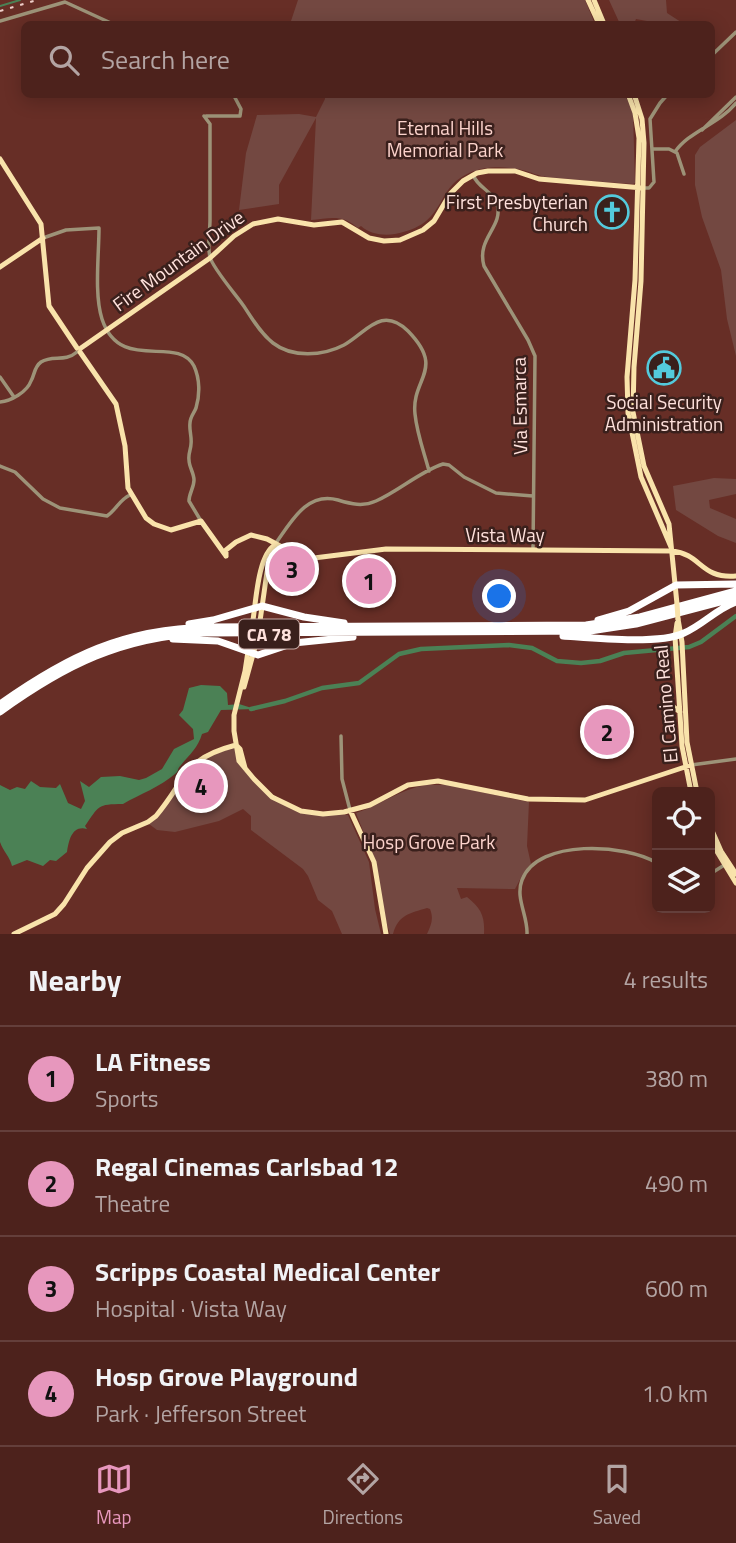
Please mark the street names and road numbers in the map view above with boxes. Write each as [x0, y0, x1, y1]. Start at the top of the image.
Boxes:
street label: Fire Mountain Drive [106, 202, 250, 318]
street label: Via Esmarca [504, 356, 534, 455]
street label: Vista Way [465, 520, 545, 549]
road number: CA 78 [239, 620, 299, 648]
street label: El Camino Real [645, 644, 685, 764]

